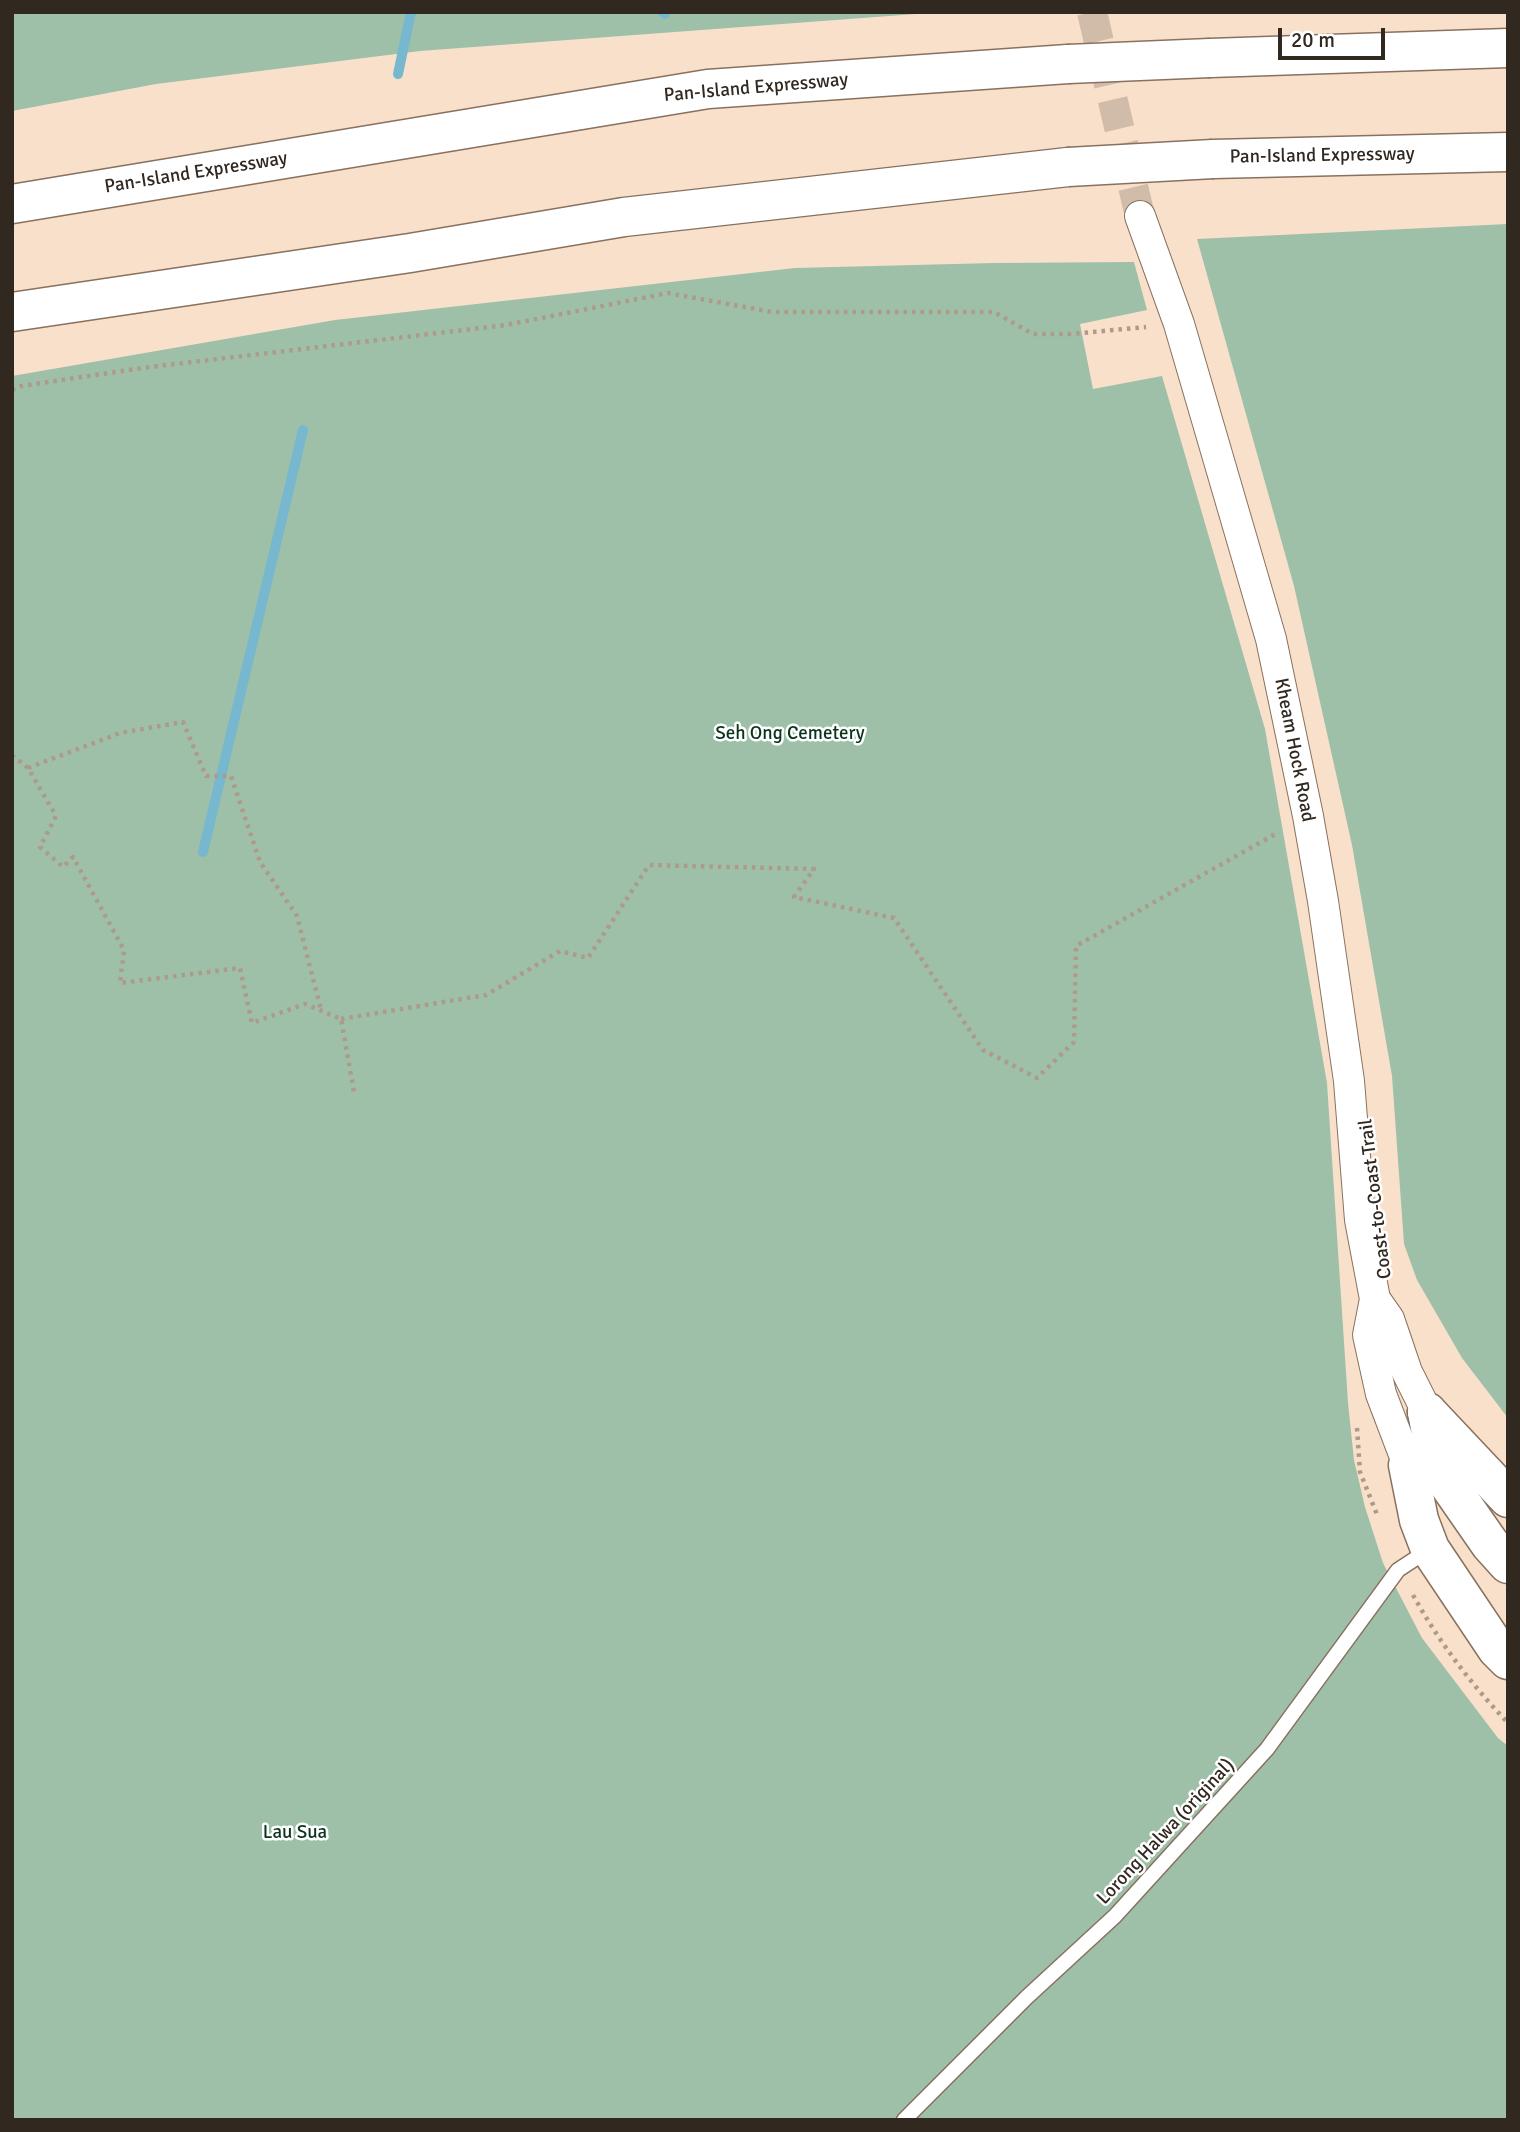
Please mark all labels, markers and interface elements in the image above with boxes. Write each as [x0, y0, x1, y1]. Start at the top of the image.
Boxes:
scale bar [1282, 14, 1389, 58]
text: 20 m [1291, 27, 1335, 53]
street label: Pan-Island Expressway [663, 69, 849, 107]
street label: Pan-Island Expressway [1229, 143, 1415, 169]
street label: Pan-Island Expressway [103, 147, 289, 199]
street label: Kheam Hock Road [1269, 676, 1319, 824]
park label: Seh Ong Cemetery [715, 723, 865, 745]
street label: Coast-to-Coast Trail [1355, 1118, 1397, 1280]
street label: Lorong Halwa (original) [1092, 1754, 1240, 1910]
park label: Lau Sua [263, 1822, 327, 1844]

